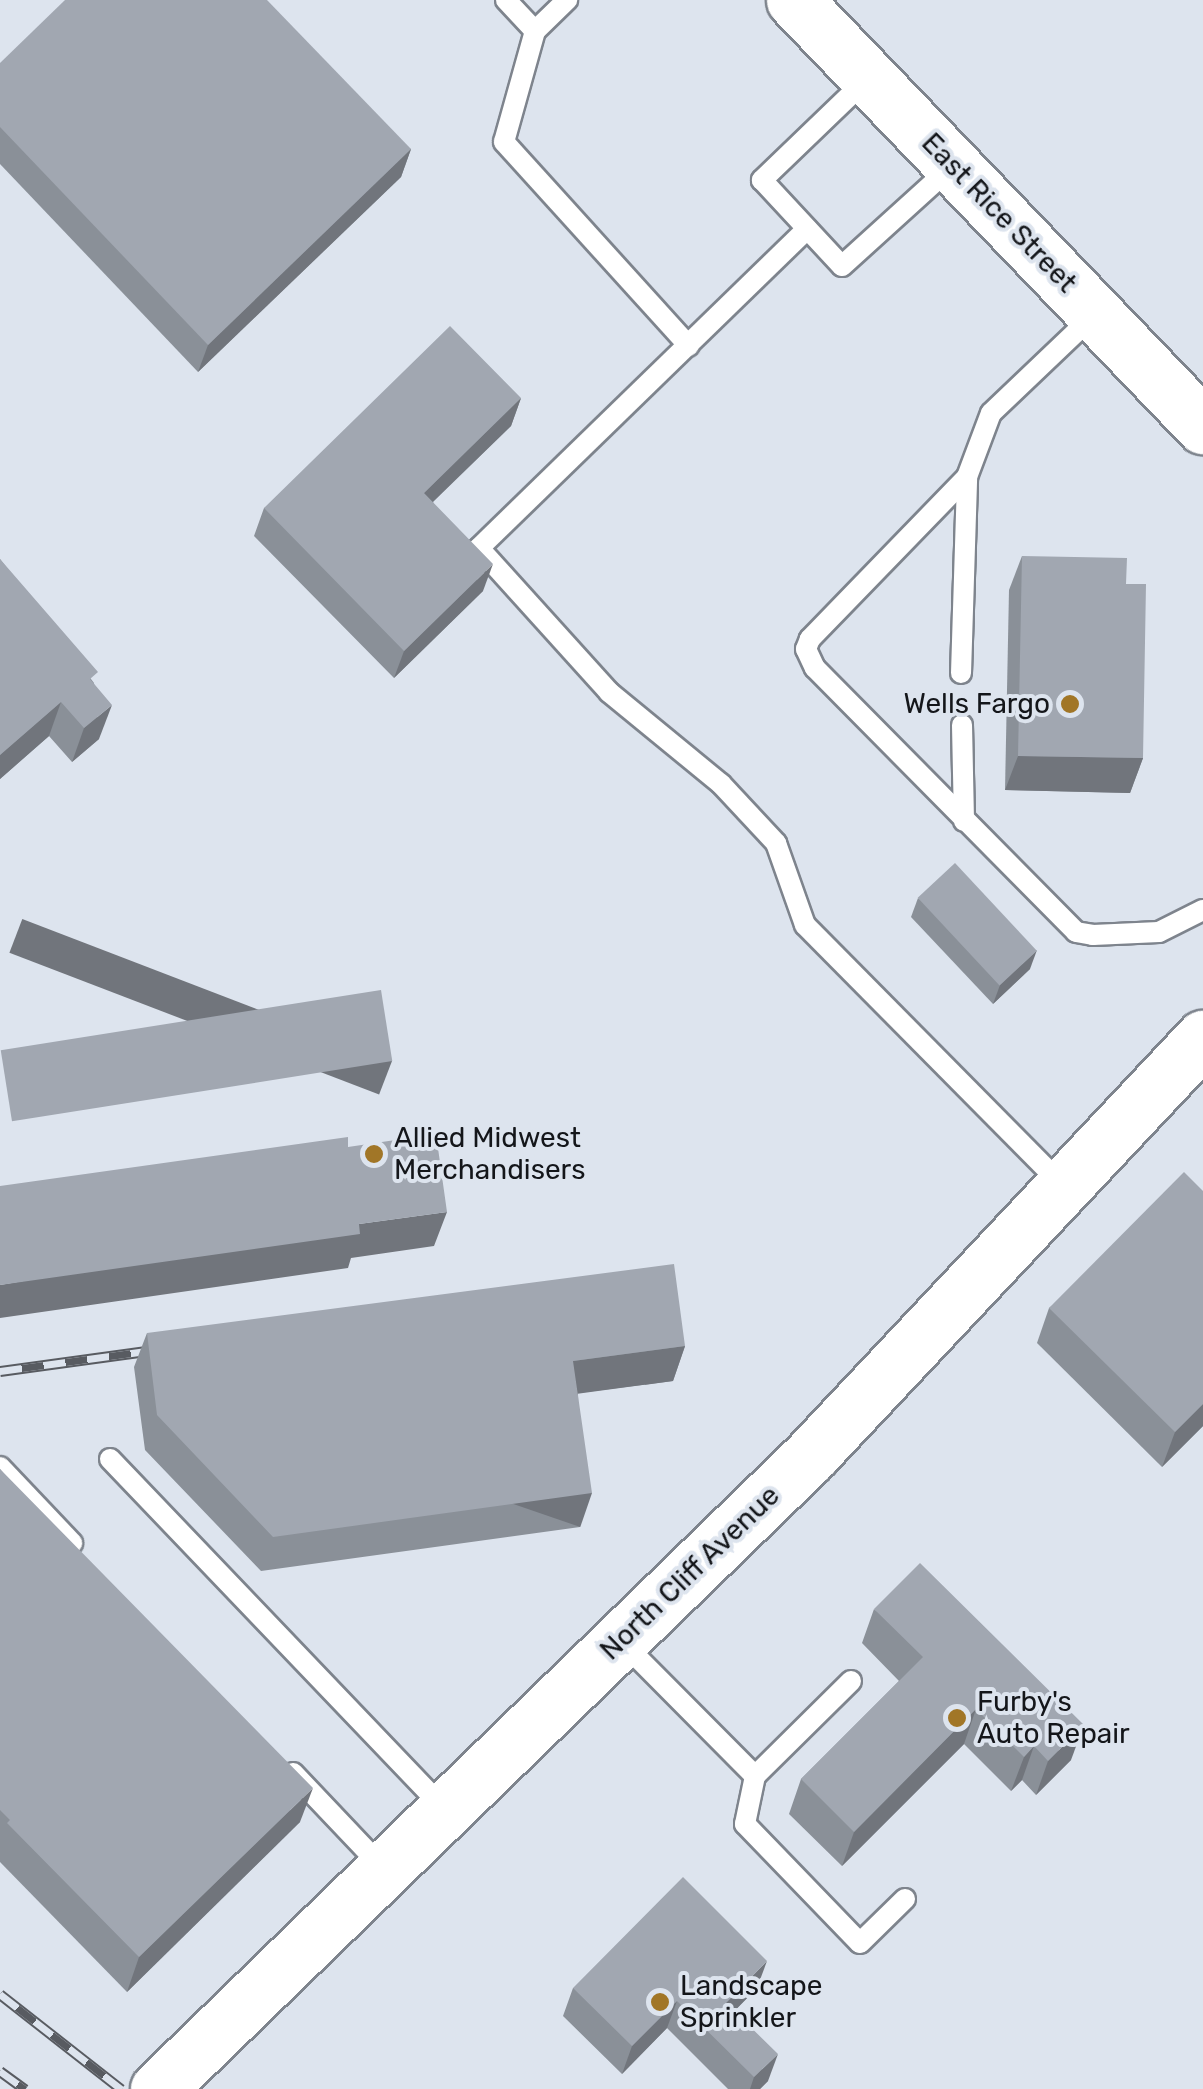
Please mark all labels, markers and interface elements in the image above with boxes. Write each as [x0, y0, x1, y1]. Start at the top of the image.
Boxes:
street label: East Rice Street [914, 126, 1084, 300]
place label: Wells Fargo [904, 687, 1050, 721]
marker: Wells Fargo [1059, 693, 1081, 715]
place label: Allied Midwest Merchandisers [394, 1121, 586, 1187]
marker: Allied Midwest Merchandisers [363, 1143, 385, 1165]
street label: North Cliff Avenue [593, 1478, 787, 1668]
place label: Furby's Auto Repair [977, 1685, 1130, 1751]
marker: Furby's Auto Repair [946, 1707, 968, 1729]
place label: Landscape Sprinkler [680, 1969, 822, 2035]
marker: Landscape Sprinkler [649, 1991, 671, 2013]

